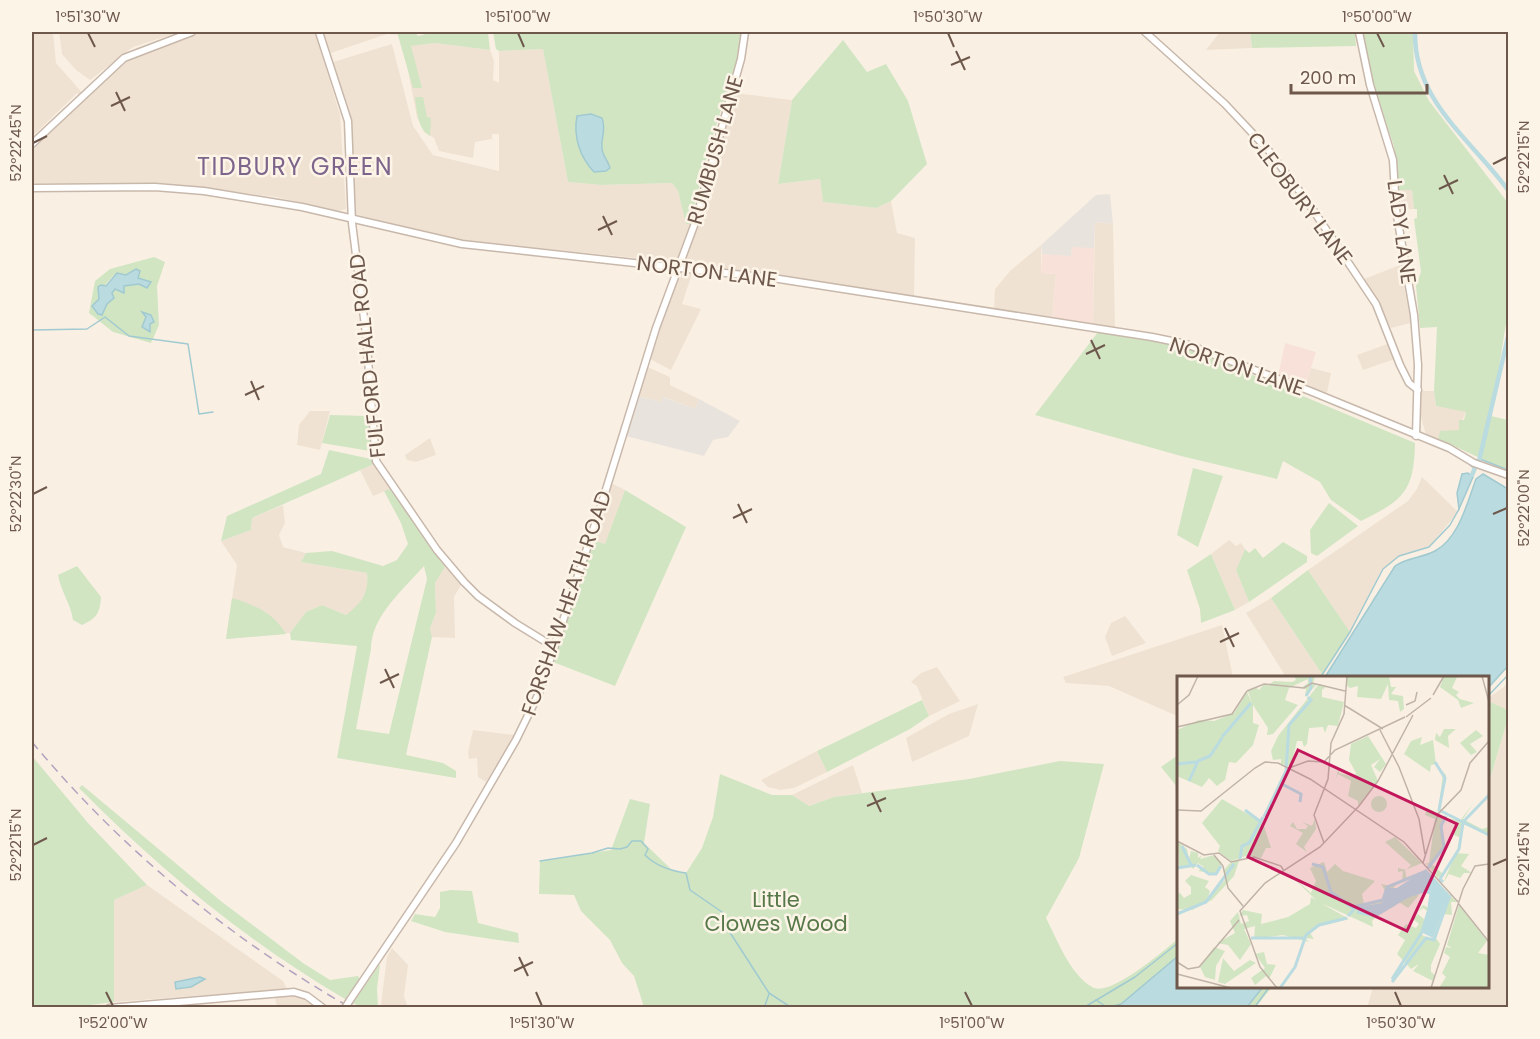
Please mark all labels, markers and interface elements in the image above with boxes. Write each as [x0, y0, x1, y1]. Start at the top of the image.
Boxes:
text: 1°51'30"W [56, 6, 121, 27]
text: 1°51'00"W [485, 6, 551, 27]
text: 1°50'30"W [913, 6, 983, 27]
text: 1°50'00"W [1342, 6, 1412, 27]
scale bar [1291, 57, 1428, 95]
text: 200 m [1300, 65, 1356, 90]
street label: RUMBUSH LANE [680, 72, 750, 228]
text: 52°22'45"N [5, 104, 26, 182]
text: 52°22'15"N [1513, 121, 1534, 193]
street label: CLEOBURY LANE [1241, 126, 1359, 270]
district label: TIDBURY GREEN [197, 150, 393, 183]
street label: LADY LANE [1380, 178, 1424, 286]
street label: NORTON LANE [635, 248, 779, 294]
street label: FULFORD HALL ROAD [342, 253, 392, 459]
street label: NORTON LANE [1166, 329, 1308, 403]
text: 52°22'30"N [5, 455, 26, 533]
text: 52°22'00"N [1513, 469, 1534, 547]
street label: FORSHAW HEATH ROAD [514, 487, 618, 719]
inset map [1177, 676, 1489, 988]
text: 52°22'15"N [5, 809, 26, 881]
text: 52°21'45"N [1513, 822, 1534, 896]
park label: Little Clowes Wood [704, 885, 848, 938]
text: 1°52'00"W [78, 1012, 148, 1033]
text: 1°51'30"W [510, 1012, 575, 1033]
text: 1°51'00"W [939, 1012, 1005, 1033]
text: 1°50'30"W [1366, 1012, 1436, 1033]

